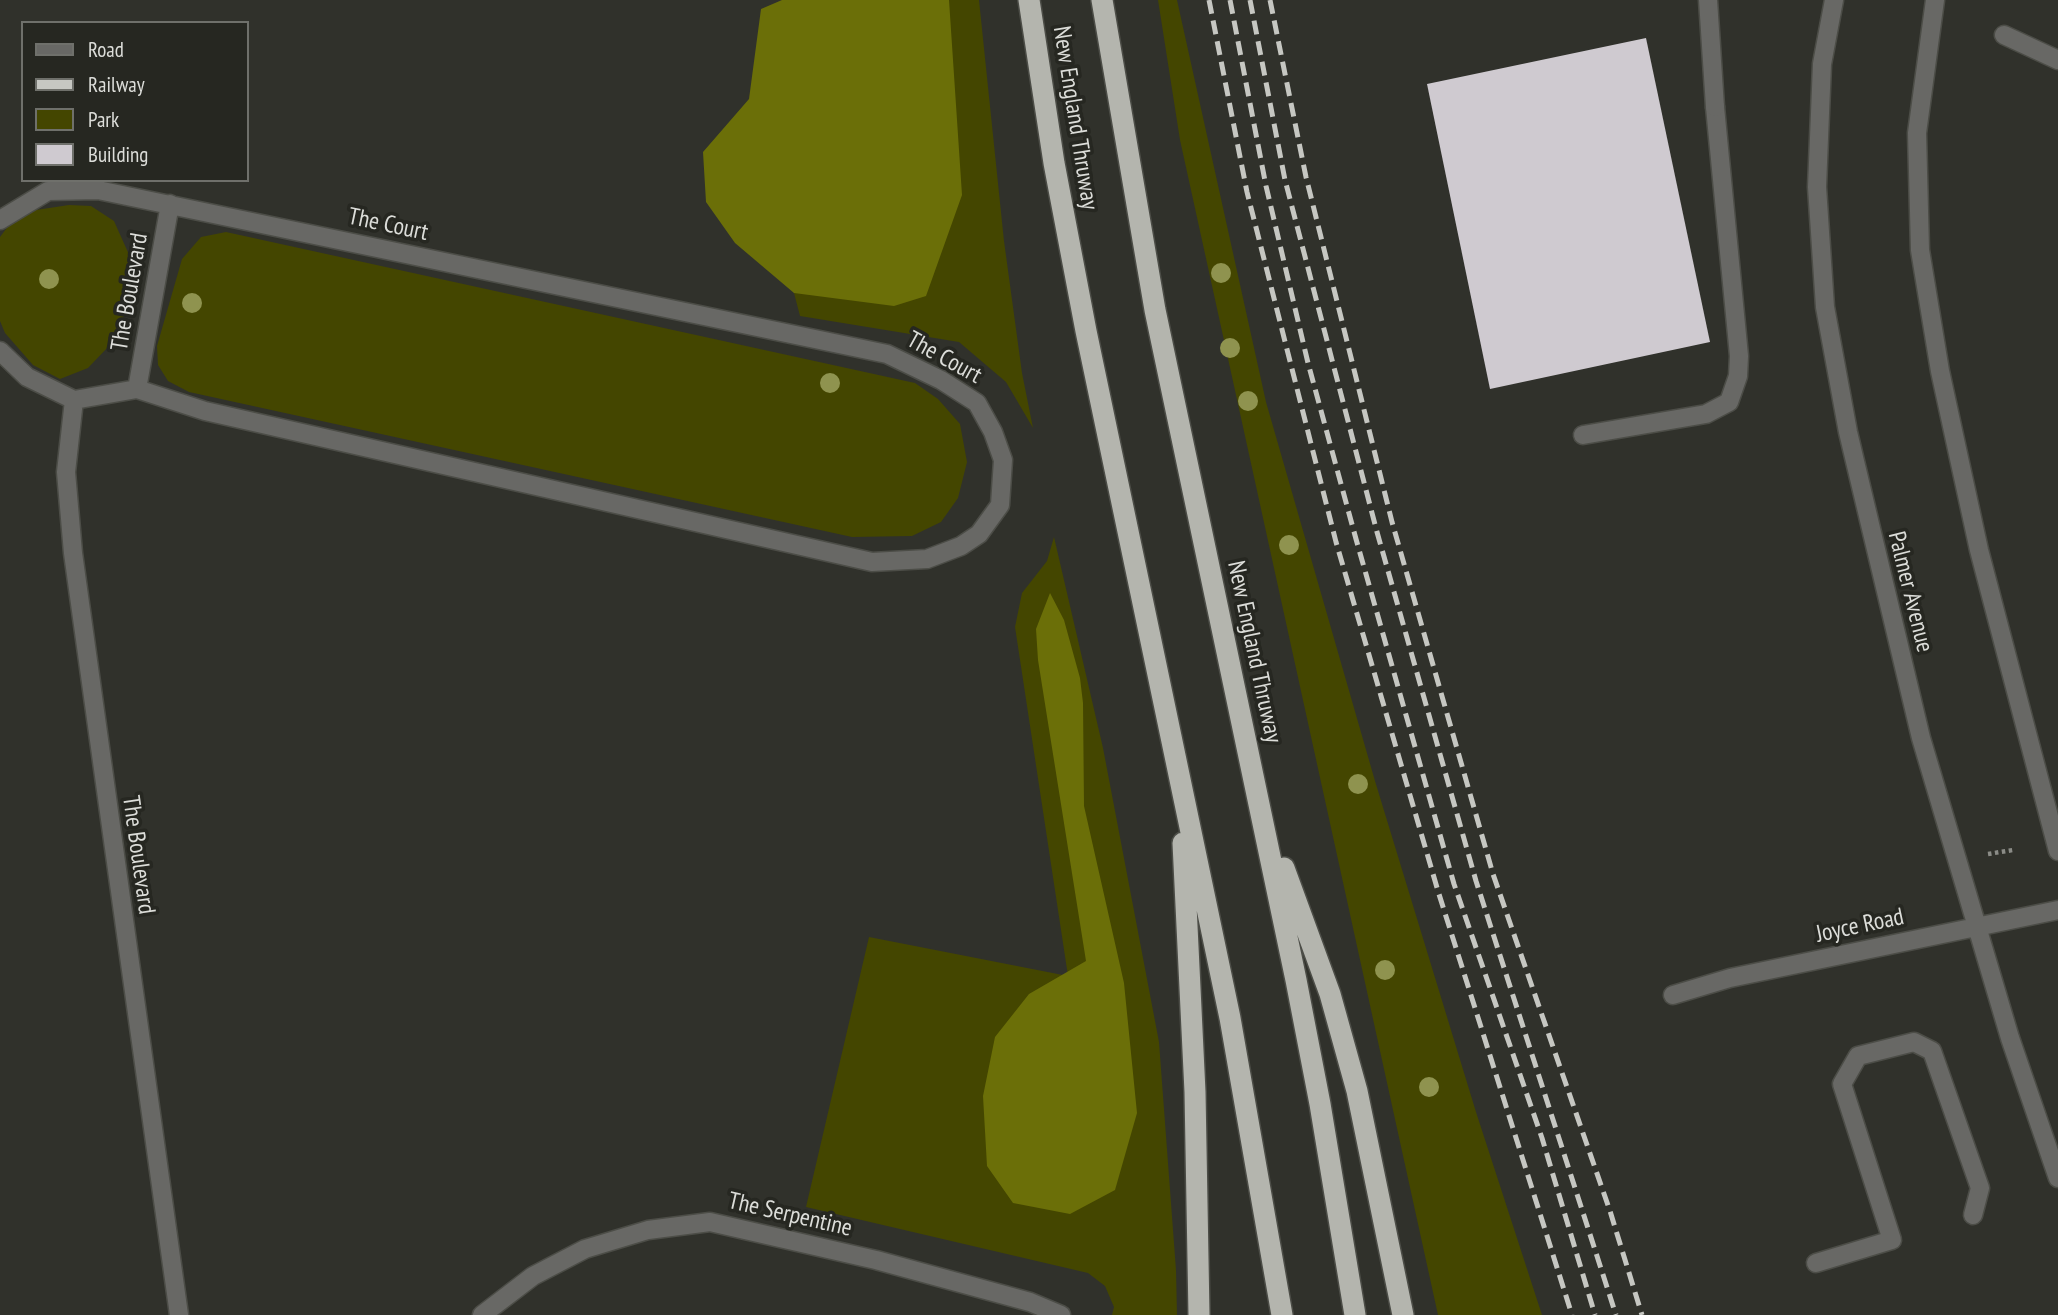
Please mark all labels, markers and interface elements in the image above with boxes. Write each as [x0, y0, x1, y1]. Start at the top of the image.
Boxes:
legend [21, 21, 248, 182]
street label: New England Thruway [1046, 24, 1104, 212]
text: Road [88, 36, 124, 63]
text: Railway [88, 71, 145, 98]
text: Park [88, 106, 119, 133]
text: Building [88, 141, 148, 168]
street label: The Court [345, 202, 431, 248]
street label: The Boulevard [105, 231, 155, 353]
street label: The Court [902, 326, 986, 390]
street label: Palmer Avenue [1881, 529, 1939, 655]
street label: New England Thruway [1221, 558, 1287, 746]
street label: The Boulevard [115, 794, 161, 916]
street label: Joyce Road [1813, 903, 1907, 949]
street label: The Serpentine [725, 1187, 855, 1243]

